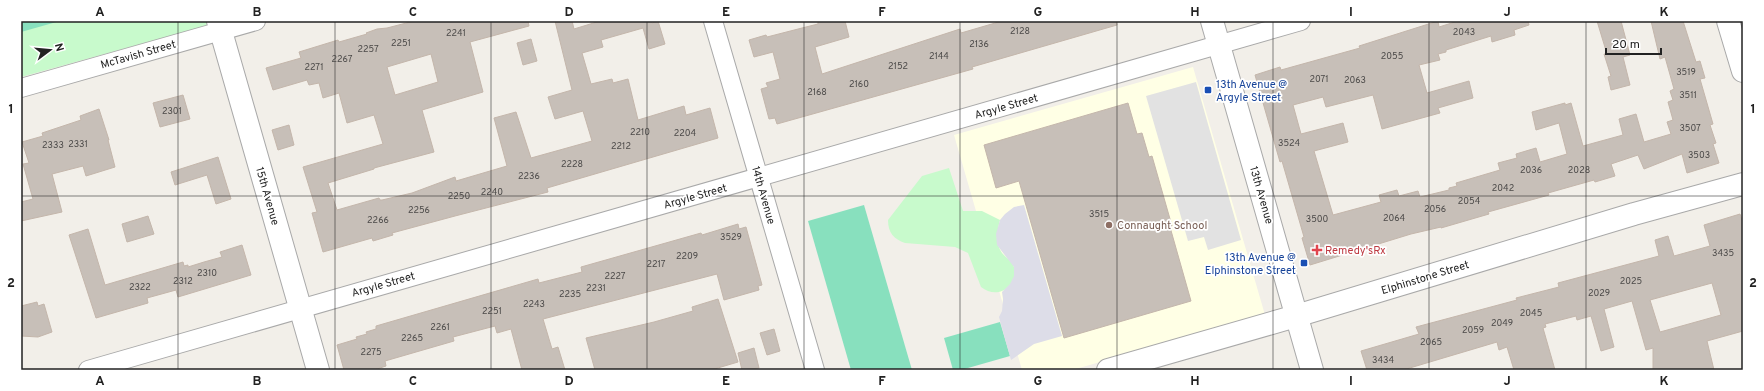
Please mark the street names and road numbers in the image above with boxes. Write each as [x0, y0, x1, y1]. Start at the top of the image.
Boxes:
street label: McTavish Street [99, 38, 177, 72]
street label: Argyle Street [973, 91, 1040, 123]
street label: 14th Avenue [748, 165, 778, 226]
street label: 13th Avenue [1246, 165, 1276, 226]
street label: 15th Avenue [252, 166, 282, 227]
street label: Argyle Street [662, 181, 729, 213]
street label: Elphinstone Street [1380, 258, 1471, 298]
street label: Argyle Street [350, 269, 417, 301]

